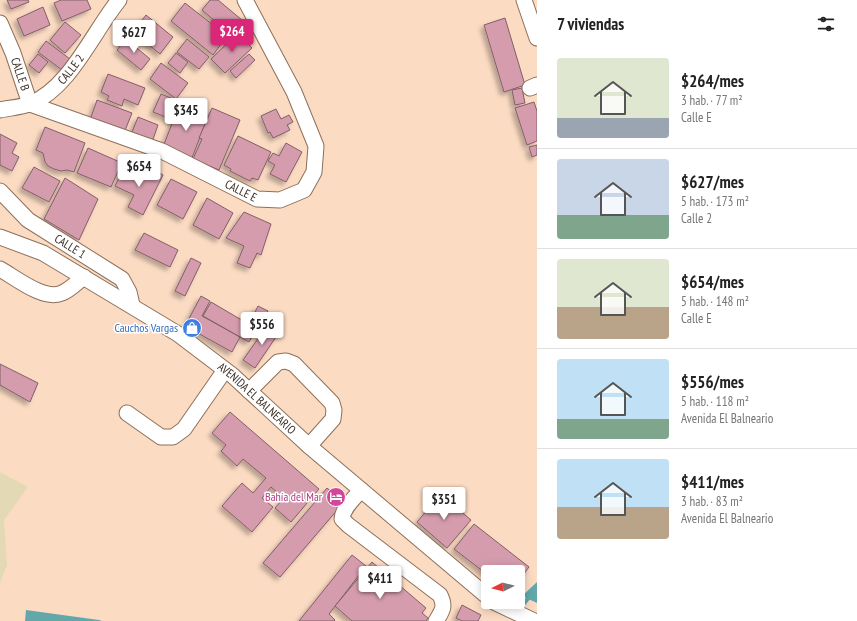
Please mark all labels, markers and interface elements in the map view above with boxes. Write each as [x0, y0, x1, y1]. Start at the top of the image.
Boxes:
text: 7 viviendas [557, 13, 624, 35]
icon: filters [815, 13, 837, 35]
pin: $264 [208, 19, 256, 53]
pin: $627 [110, 20, 158, 54]
text: $264 [220, 23, 244, 40]
text: $627 [122, 24, 146, 41]
street label: CALLE 2 [54, 51, 87, 87]
street label: CALLE B [8, 55, 33, 93]
text: $264/mes [681, 70, 744, 92]
icon: home [589, 74, 637, 122]
text: 3 hab. · 77 m² [681, 92, 743, 109]
pin: $345 [162, 98, 210, 132]
text: $345 [174, 102, 198, 119]
text: Calle E [681, 109, 712, 126]
pin: $654 [115, 154, 163, 188]
text: $654 [127, 158, 151, 175]
text: $627/mes [681, 171, 744, 193]
icon: home [589, 175, 637, 223]
street label: CALLE E [223, 176, 260, 205]
text: 5 hab. · 173 m² [681, 193, 749, 210]
text: Calle 2 [681, 210, 712, 227]
street label: CALLE 1 [52, 231, 89, 261]
text: $654/mes [681, 271, 744, 293]
icon: home [589, 275, 637, 323]
text: 5 hab. · 148 m² [681, 293, 749, 310]
text: Calle E [681, 310, 712, 327]
pin: $556 [238, 312, 286, 346]
text: $556 [250, 316, 274, 333]
shop icon: Cauchos Vargas [181, 317, 203, 339]
place label: Cauchos Vargas [114, 320, 178, 335]
street label: AVENIDA EL BALNEARIO [215, 359, 299, 437]
text: $556/mes [681, 371, 744, 393]
icon: home [589, 375, 637, 423]
text: 5 hab. · 118 m² [681, 393, 749, 410]
text: Avenida El Balneario [681, 410, 773, 427]
text: $411/mes [681, 471, 744, 493]
icon: home [589, 475, 637, 523]
hotel icon: Bahía del Mar [325, 486, 347, 508]
pin: $351 [420, 487, 468, 521]
place label: Bahía del Mar [265, 489, 323, 504]
text: $351 [432, 491, 456, 508]
text: 3 hab. · 83 m² [681, 493, 743, 510]
text: Avenida El Balneario [681, 510, 773, 527]
north arrow [481, 565, 525, 609]
map controls [481, 565, 525, 609]
pin: $411 [356, 566, 404, 600]
text: $411 [368, 570, 392, 587]

